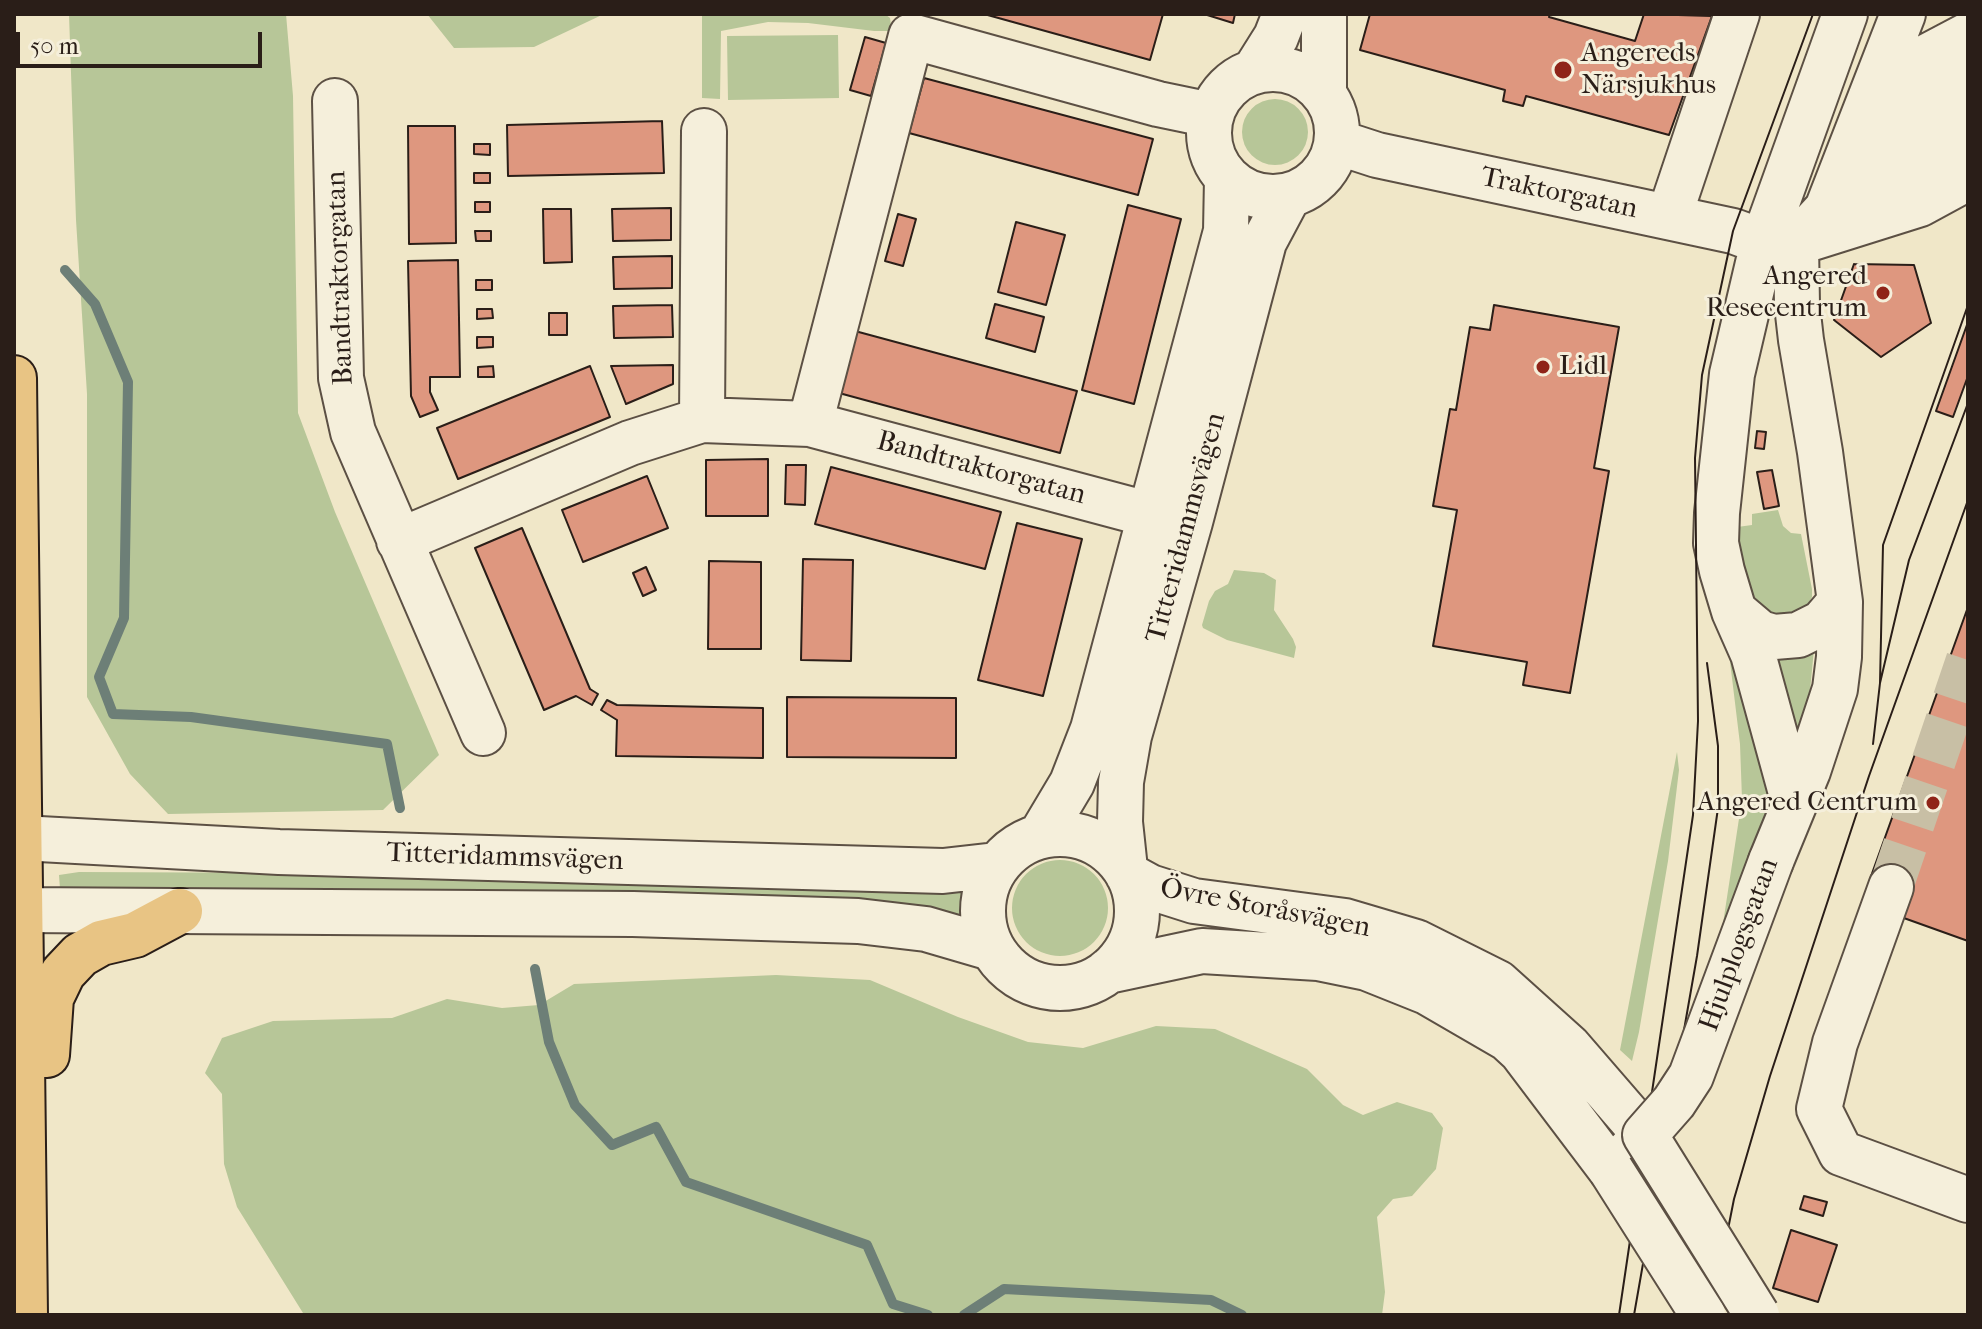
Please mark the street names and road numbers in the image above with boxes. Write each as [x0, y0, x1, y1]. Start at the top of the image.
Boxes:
street label: Traktorgatan [1478, 161, 1640, 227]
street label: Bandtraktorgatan [320, 170, 362, 386]
street label: Titteridammsvägen [1140, 409, 1234, 647]
street label: Bandtraktorgatan [873, 425, 1089, 513]
street label: Titteridammsvägen [386, 837, 624, 879]
street label: Hjulplogsgatan [1693, 854, 1787, 1036]
street label: Övre Storåsvägen [1157, 872, 1373, 946]

